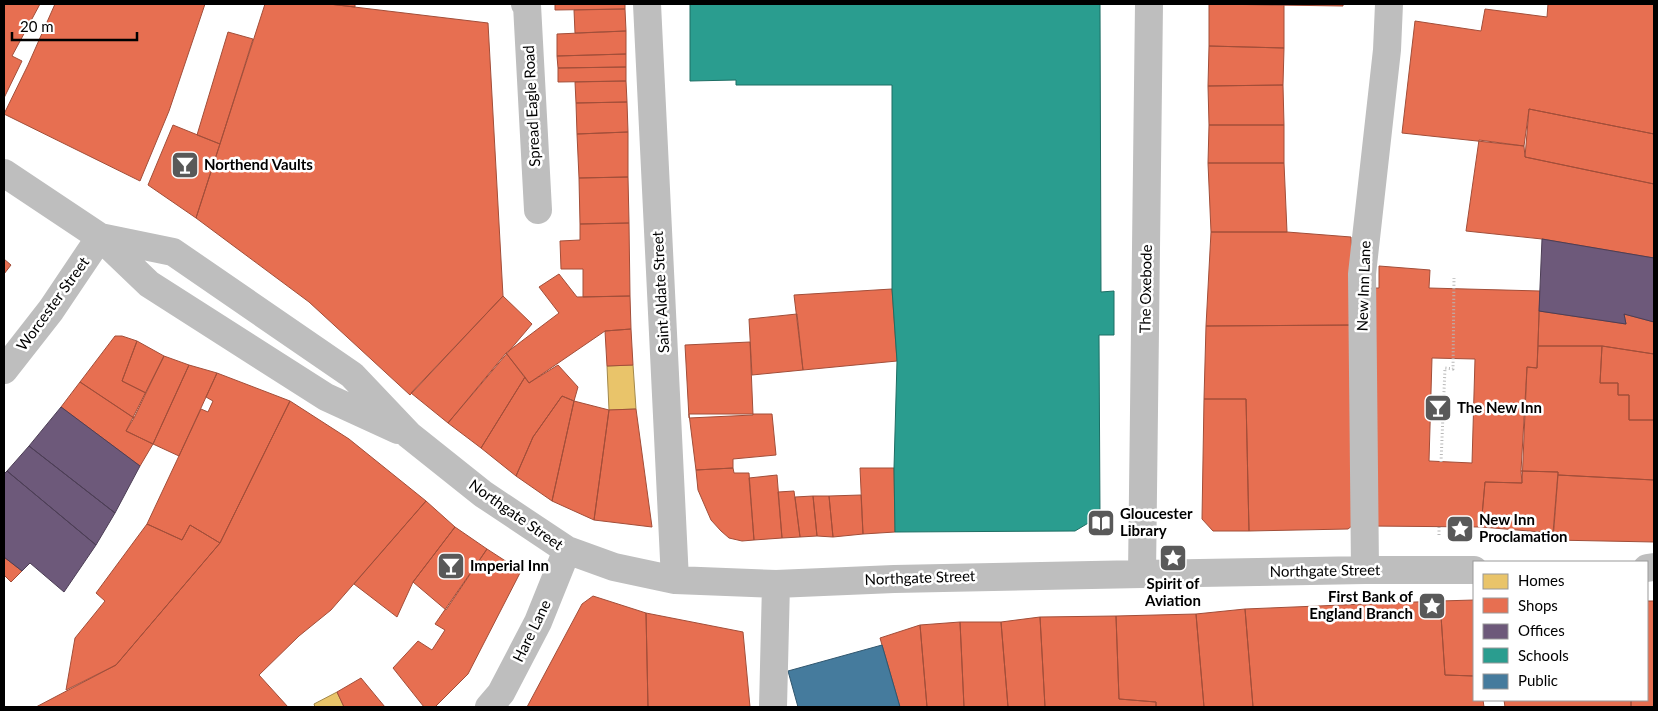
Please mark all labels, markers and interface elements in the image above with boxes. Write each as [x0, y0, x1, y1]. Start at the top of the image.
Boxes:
scale bar [12, 10, 138, 42]
text: 20 m [20, 17, 54, 35]
street label: Spread Eagle Road [519, 45, 543, 167]
bar icon: Northend Vaults [170, 150, 200, 180]
place label: Northend Vaults [204, 155, 313, 173]
street label: Saint Aldate Street [648, 230, 672, 353]
street label: New Inn Lane [1352, 240, 1374, 332]
street label: The Oxebode [1135, 244, 1155, 334]
street label: Worcester Street [12, 253, 93, 354]
bar icon: The New Inn [1423, 393, 1453, 423]
place label: The New Inn [1457, 398, 1542, 416]
street label: Northgate Street [466, 475, 568, 554]
place label: Gloucester Library [1120, 504, 1193, 539]
library icon: Gloucester Library [1086, 508, 1116, 538]
place label: New Inn Proclamation [1479, 510, 1568, 545]
place icon: New Inn Proclamation [1445, 514, 1475, 544]
place icon: Spirit of Aviation [1158, 543, 1188, 573]
bar icon: Imperial Inn [436, 551, 466, 581]
place label: Imperial Inn [470, 556, 549, 574]
street label: Northgate Street [1269, 560, 1381, 580]
legend [1473, 561, 1648, 701]
street label: Northgate Street [864, 566, 976, 588]
text: Homes [1518, 571, 1564, 589]
place label: Spirit of Aviation [1144, 574, 1201, 609]
place label: First Bank of England Branch [1309, 587, 1414, 622]
place icon: First Bank of England Branch [1417, 591, 1447, 621]
street label: Hare Lane [508, 596, 554, 665]
text: Shops [1518, 596, 1558, 614]
text: Offices [1518, 621, 1565, 639]
text: Schools [1518, 646, 1569, 664]
text: Public [1518, 671, 1558, 689]

